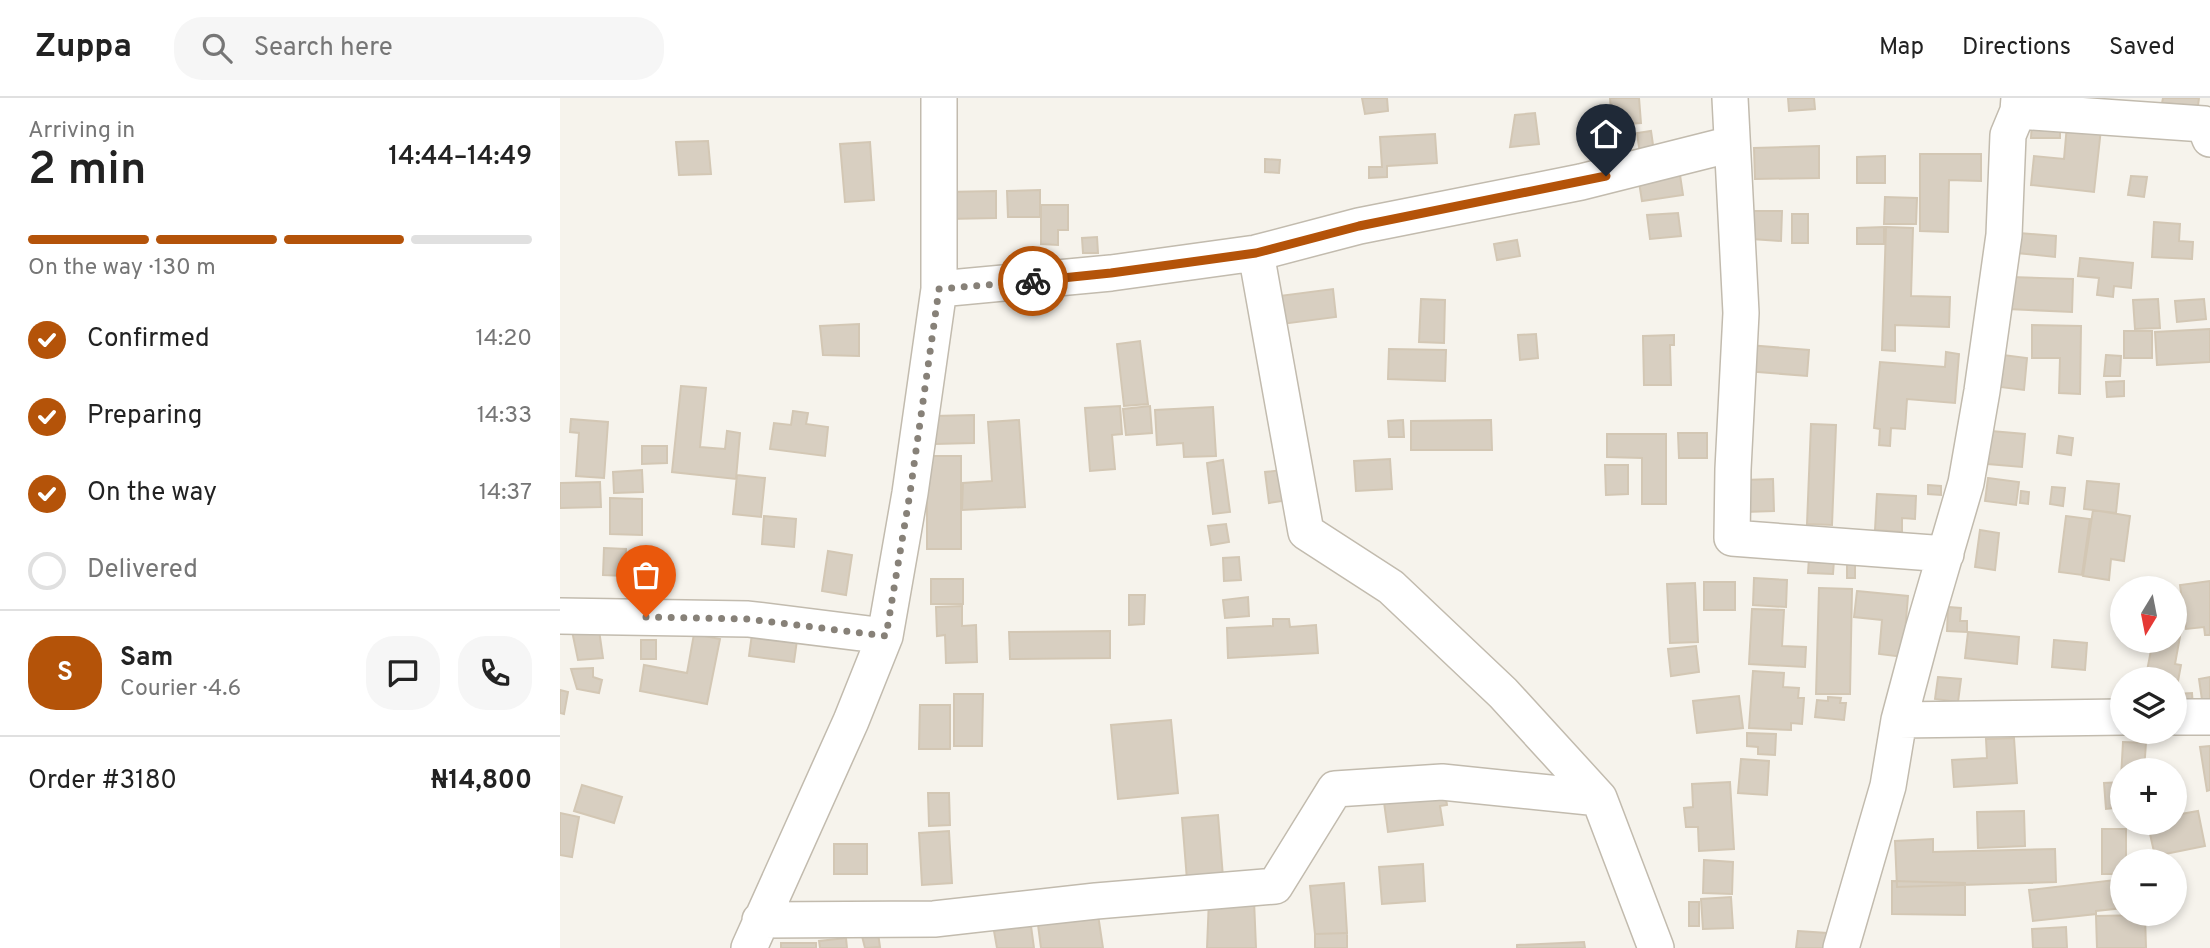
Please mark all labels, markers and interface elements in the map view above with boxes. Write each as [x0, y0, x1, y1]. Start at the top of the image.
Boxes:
search box [174, 17, 664, 80]
text: Zuppa [35, 27, 132, 69]
icon: search [198, 29, 236, 67]
text: Search here [254, 32, 393, 65]
text: Map [1879, 33, 1924, 63]
text: Directions [1962, 33, 2071, 63]
text: Saved [2109, 33, 2175, 63]
pin [1576, 104, 1636, 176]
icon: home [1587, 115, 1625, 153]
text: Arriving in [28, 117, 135, 146]
text: 14:44–14:49 [388, 141, 532, 174]
text: 2 min [28, 142, 147, 201]
courier [998, 246, 1068, 316]
text: On the way · 130 m [28, 254, 216, 283]
icon: bike [1014, 262, 1052, 300]
icon: check [28, 321, 66, 359]
text: Confirmed [87, 323, 210, 356]
text: 14:20 [476, 325, 532, 354]
icon: check [28, 398, 66, 436]
text: Preparing [87, 400, 202, 433]
text: 14:33 [477, 402, 532, 431]
icon: check [28, 475, 66, 513]
text: On the way [87, 477, 217, 510]
text: 14:37 [479, 479, 532, 508]
pin [616, 545, 676, 617]
text: Delivered [87, 554, 198, 587]
icon: bag [627, 556, 665, 594]
north arrow [2110, 576, 2188, 653]
map controls [2110, 576, 2187, 926]
button: chat [366, 636, 440, 710]
button: phone [458, 636, 532, 710]
text: Sam [120, 642, 173, 675]
text: S [57, 657, 73, 690]
button: layers [2110, 667, 2187, 744]
text: Courier · 4.6 [120, 675, 241, 704]
button: + [2110, 758, 2187, 835]
text: Order #3180 [28, 765, 177, 798]
text: ₦14,800 [431, 765, 532, 798]
button: − [2110, 849, 2187, 926]

